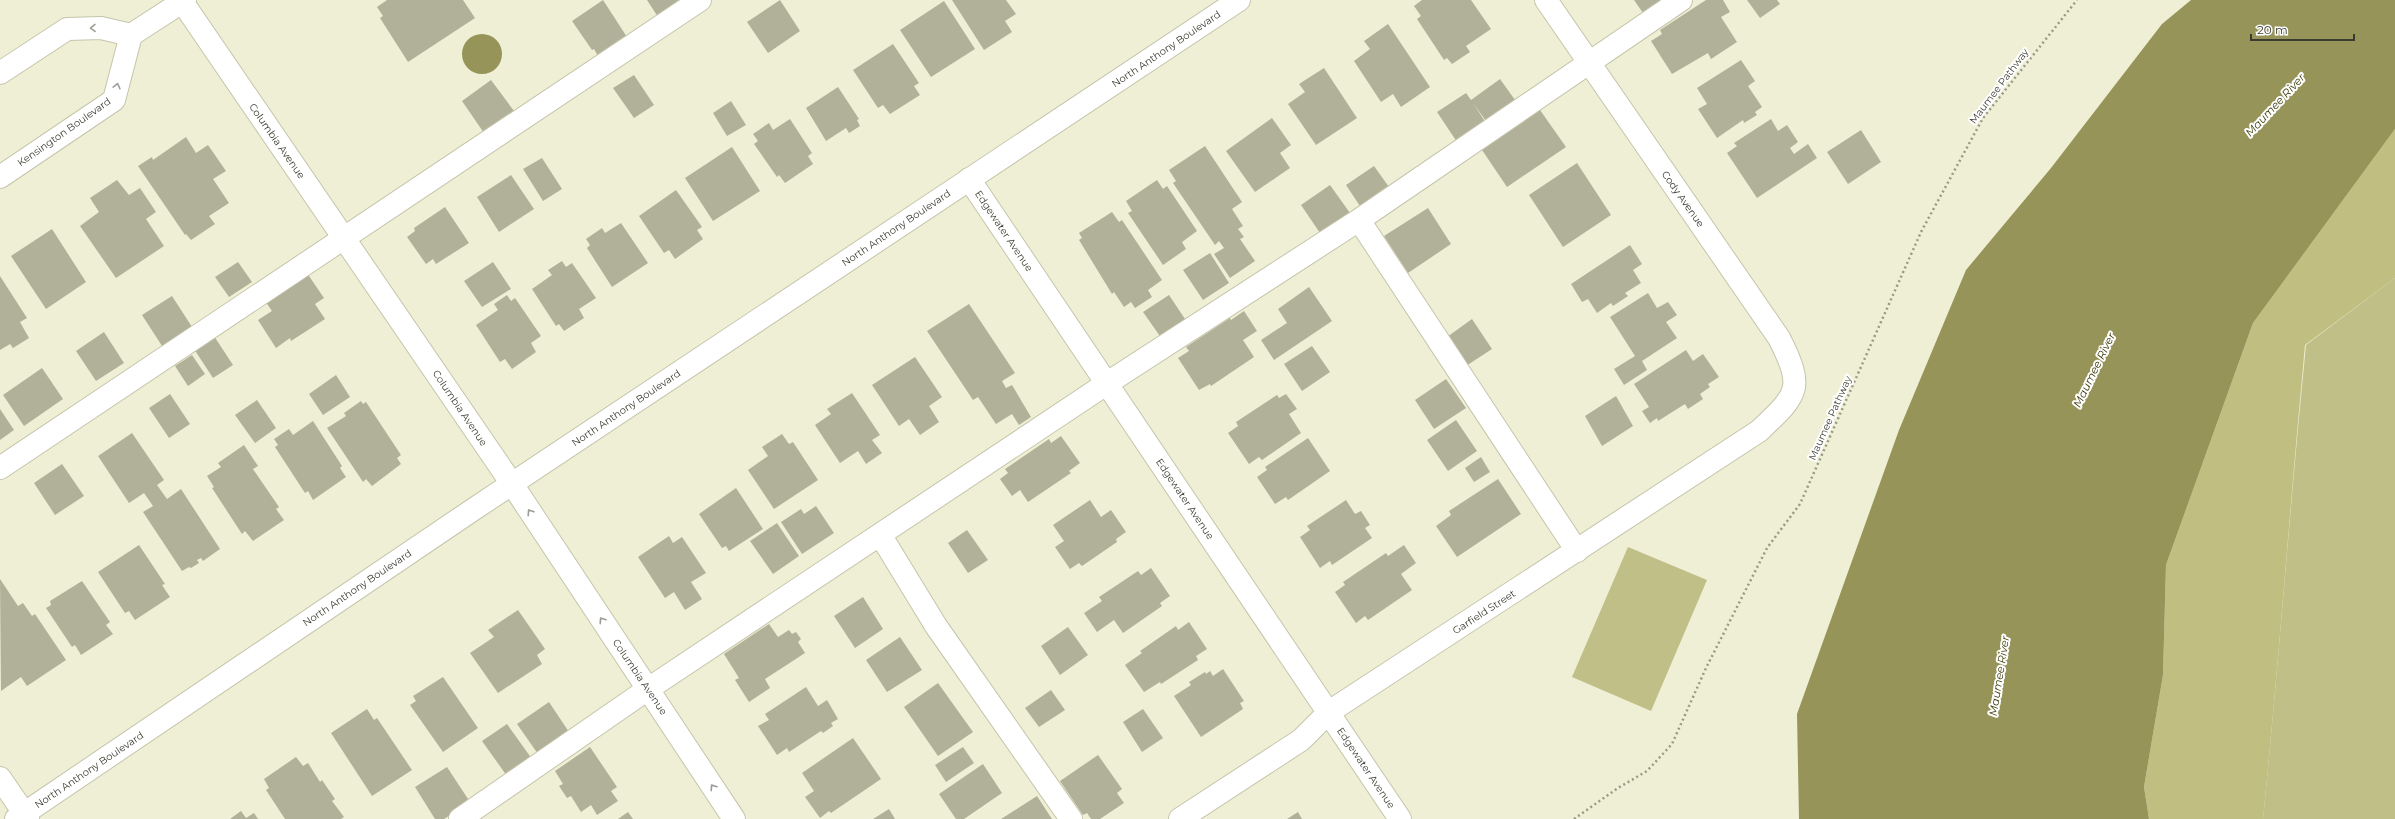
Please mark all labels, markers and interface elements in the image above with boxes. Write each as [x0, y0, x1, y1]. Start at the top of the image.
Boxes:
street label: North Anthony Boulevard [1109, 8, 1223, 90]
scale bar [2251, 16, 2354, 42]
text: 20 m [2257, 22, 2288, 37]
one-way arrow [90, 24, 96, 32]
street label: Maumee Pathway [1966, 45, 2032, 126]
water label: Maumee River [2242, 70, 2308, 139]
one-way arrow [112, 83, 121, 90]
street label: Kensington Boulevard [15, 95, 113, 169]
street label: Columbia Avenue [246, 101, 308, 181]
street label: Cody Avenue [1659, 168, 1707, 230]
street label: North Anthony Boulevard [839, 187, 953, 269]
street label: Edgewater Avenue [972, 188, 1036, 274]
water label: Maumee River [2070, 330, 2118, 409]
street label: North Anthony Boulevard [569, 367, 683, 449]
street label: Columbia Avenue [430, 368, 490, 448]
street label: Maumee Pathway [1806, 373, 1855, 462]
street label: Edgewater Avenue [1153, 456, 1217, 542]
one-way arrow [527, 509, 535, 516]
street label: North Anthony Boulevard [300, 547, 414, 629]
street label: Garfield Street [1450, 587, 1518, 637]
one-way arrow [599, 617, 607, 624]
water label: Maumee River [1986, 634, 2012, 717]
street label: Columbia Avenue [610, 637, 670, 717]
street label: Edgewater Avenue [1334, 725, 1398, 811]
street label: North Anthony Boulevard [32, 729, 146, 811]
one-way arrow [711, 784, 718, 791]

